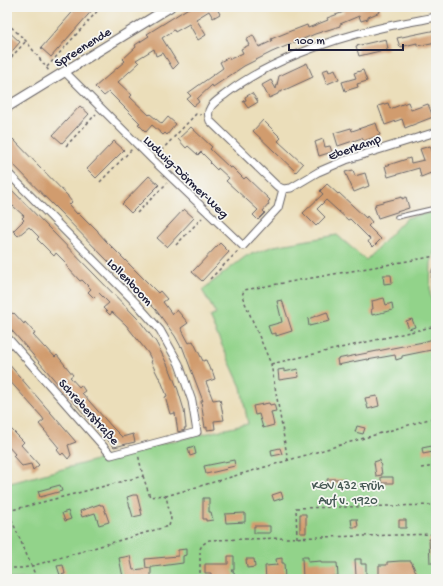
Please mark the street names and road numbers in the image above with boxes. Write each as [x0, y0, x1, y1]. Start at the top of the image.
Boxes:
street label: Spreenende [52, 25, 115, 71]
street label: Eberkamp [326, 132, 384, 165]
street label: Ludwig-Dörmer-Weg [140, 133, 231, 222]
street label: Lollenboom [103, 256, 155, 309]
street label: Schreberstraße [55, 377, 122, 449]

